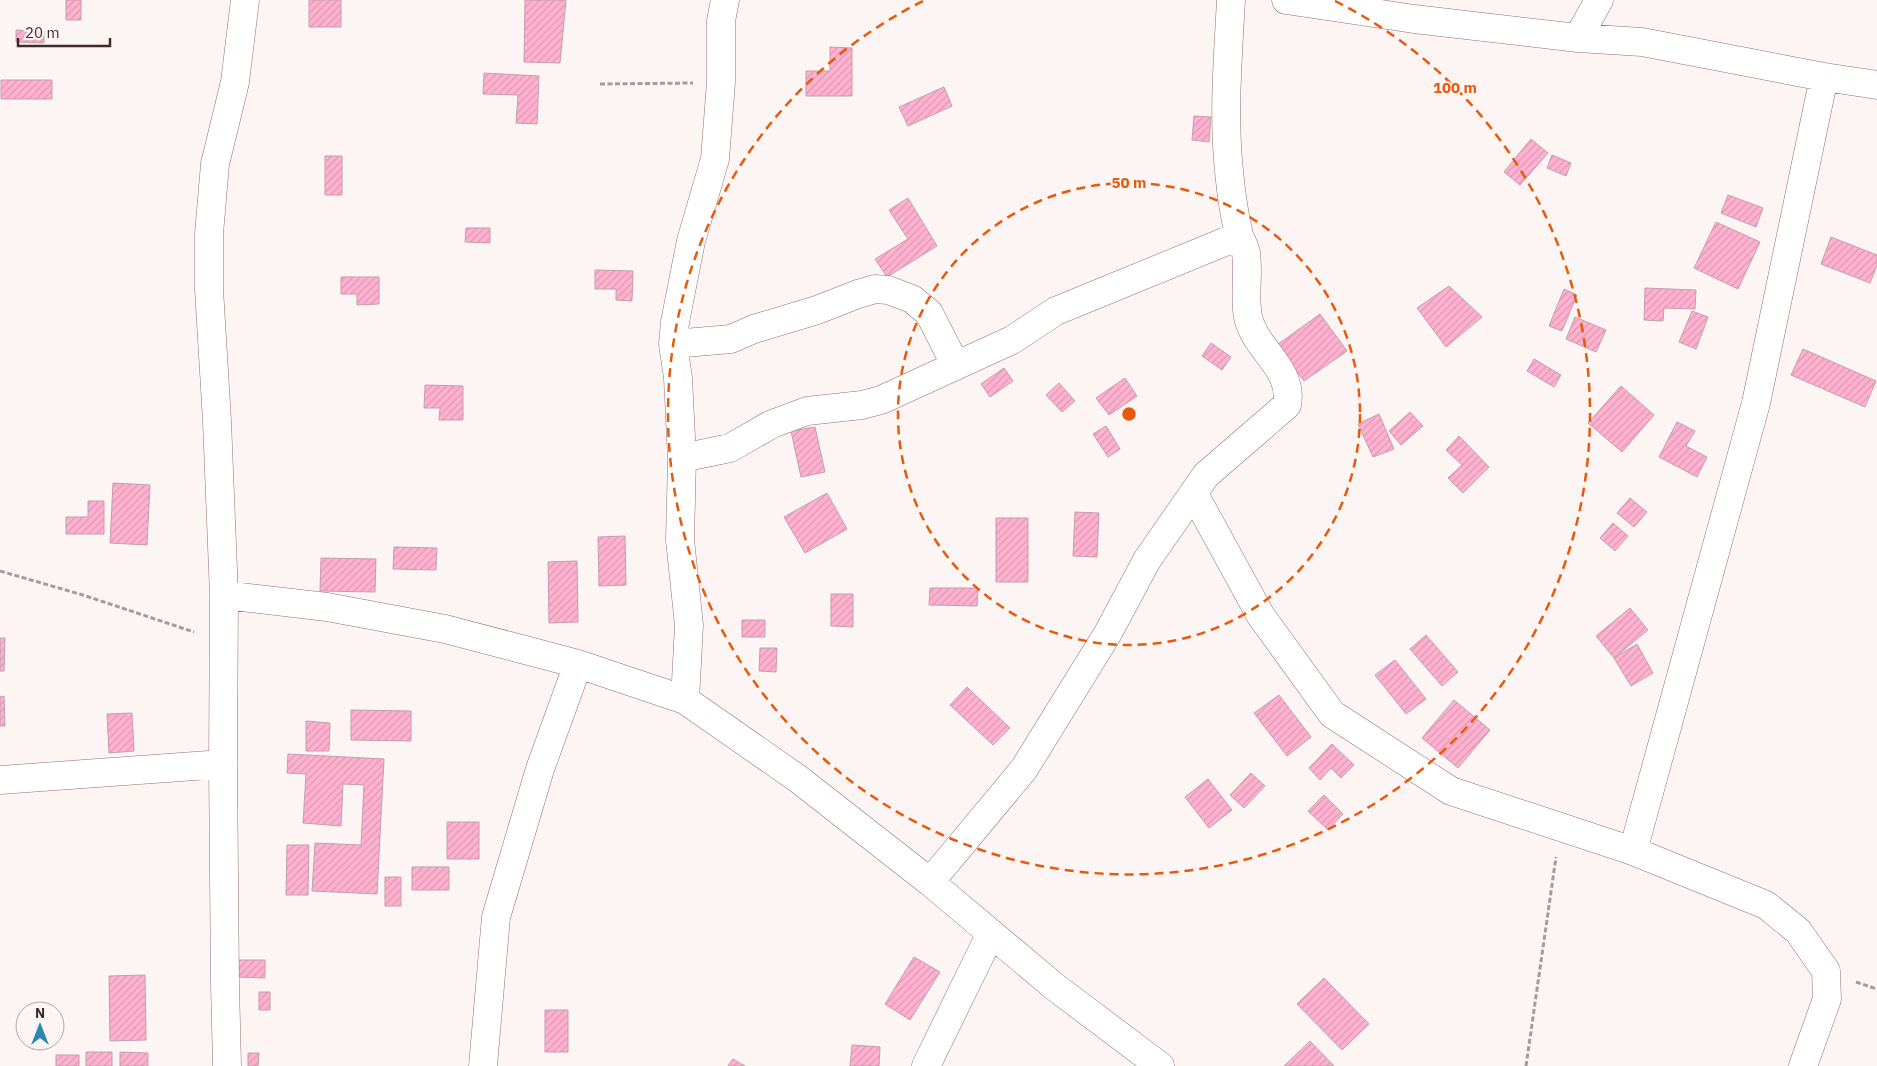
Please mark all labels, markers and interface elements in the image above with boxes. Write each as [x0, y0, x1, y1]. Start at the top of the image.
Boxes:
scale bar [18, 15, 110, 47]
text: 20 m [25, 23, 60, 42]
text: 100 m [1433, 78, 1477, 97]
text: 50 m [1112, 173, 1146, 192]
centre of rings [1120, 405, 1138, 423]
north arrow [15, 1001, 65, 1051]
text: N [35, 1004, 45, 1022]

